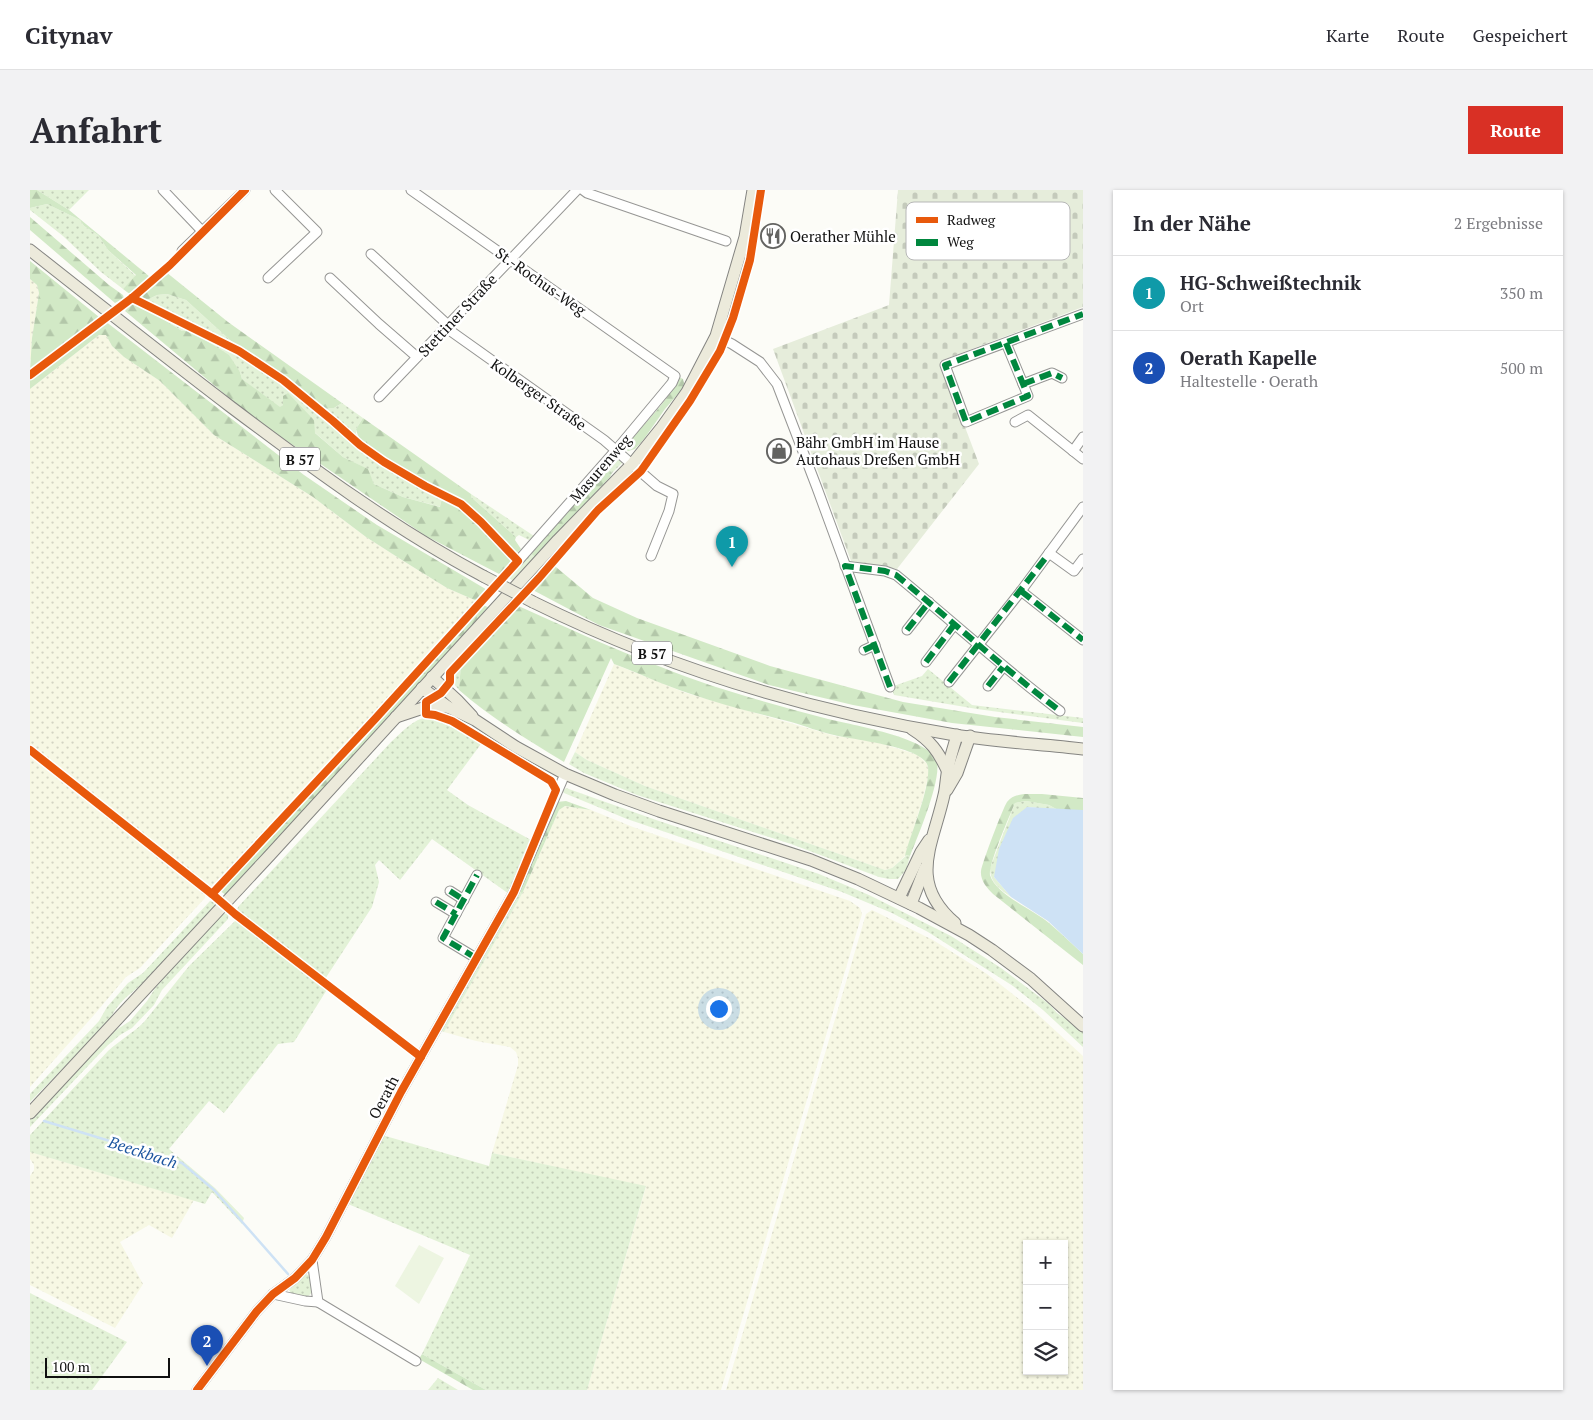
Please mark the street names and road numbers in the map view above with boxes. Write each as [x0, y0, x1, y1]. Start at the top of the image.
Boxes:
street label: St.-Rochus-Weg [492, 242, 591, 320]
street label: Stettiner Straße [413, 269, 501, 361]
street label: Kolberger Straße [487, 354, 591, 434]
street label: Masurenweg [565, 429, 636, 506]
road number: B 57 [280, 448, 320, 470]
road number: B 57 [632, 642, 672, 664]
street label: Oerath [363, 1072, 403, 1122]

